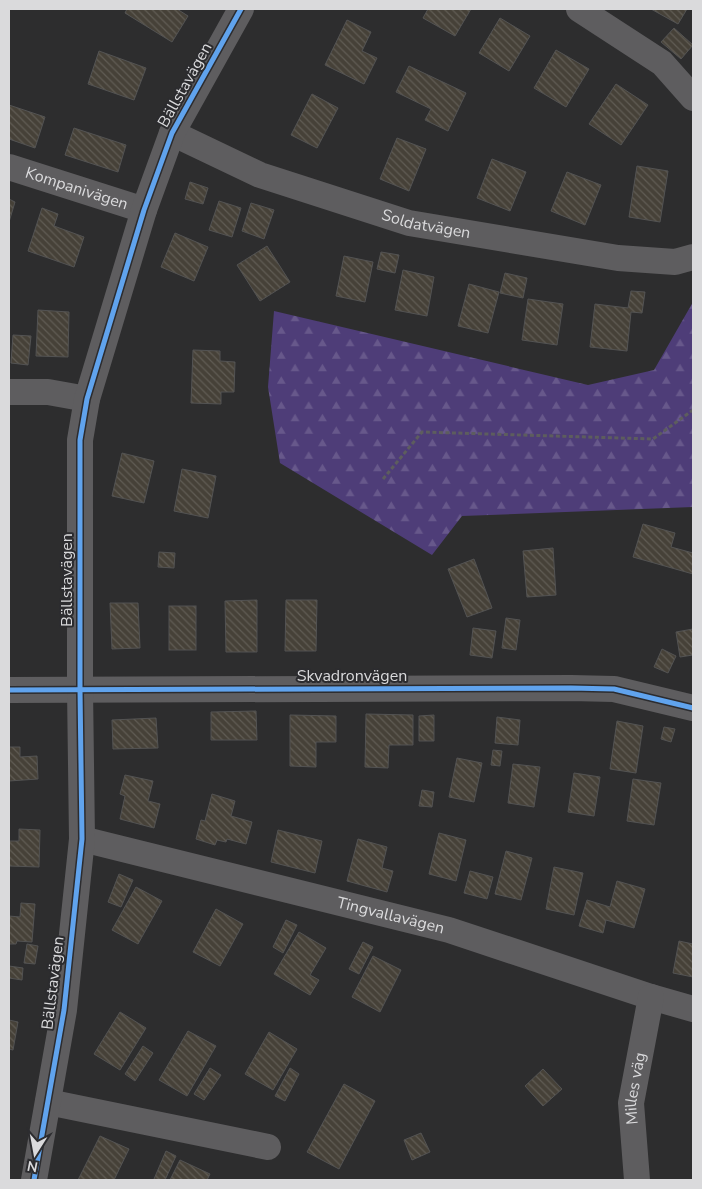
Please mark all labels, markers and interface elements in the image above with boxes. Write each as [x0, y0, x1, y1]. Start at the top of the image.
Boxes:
street label: Bällstavägen [153, 39, 217, 131]
street label: Kompanivägen [23, 162, 131, 215]
street label: Soldatvägen [379, 204, 472, 244]
street label: Bällstavägen [56, 533, 78, 627]
street label: Skvadronvägen [297, 665, 407, 687]
street label: Tingvallavägen [335, 892, 447, 939]
street label: Bällstavägen [36, 935, 70, 1031]
street label: Milles väg [620, 1051, 651, 1126]
north arrow [10, 1129, 60, 1179]
text: N [26, 1156, 40, 1177]

